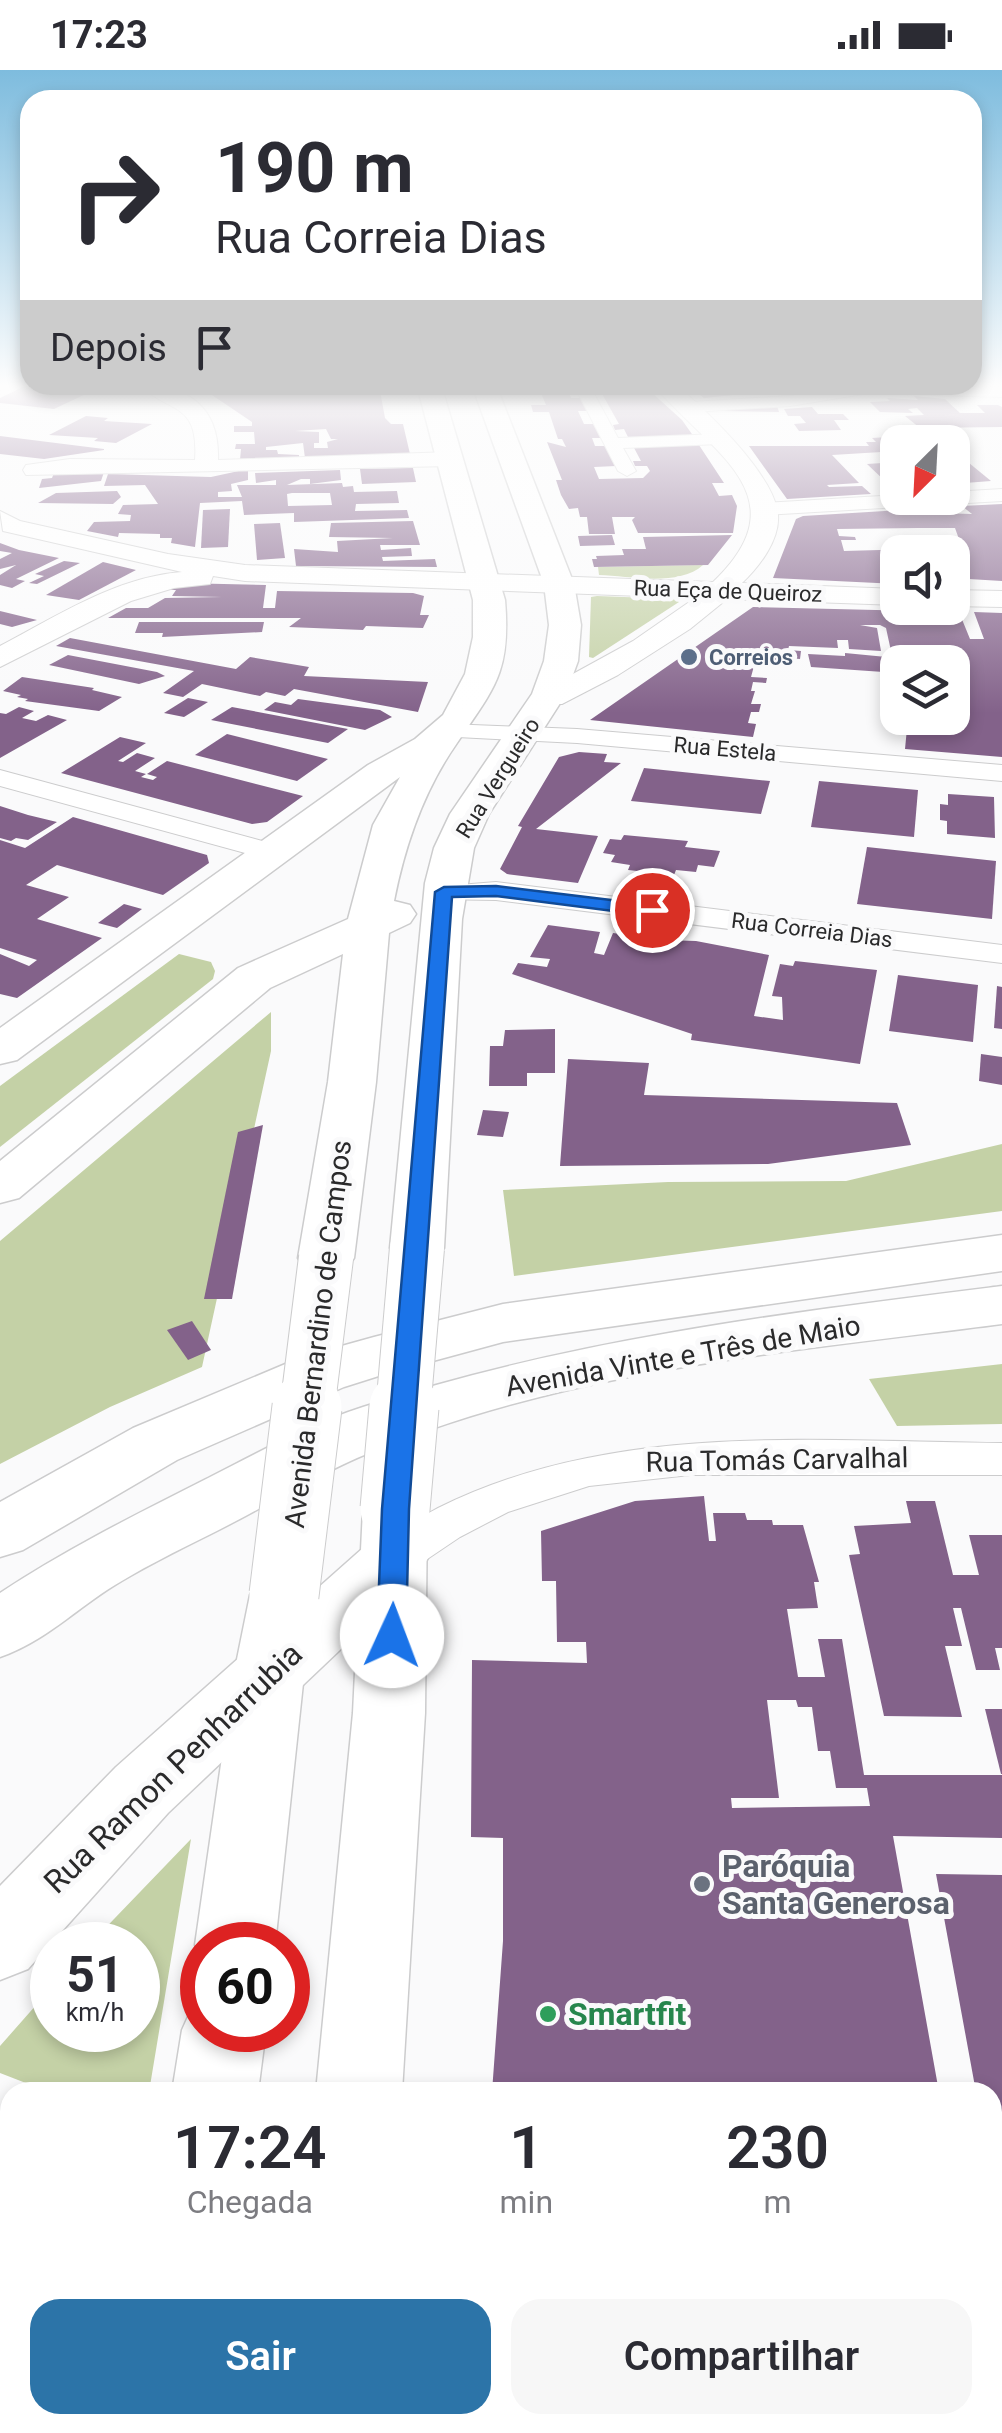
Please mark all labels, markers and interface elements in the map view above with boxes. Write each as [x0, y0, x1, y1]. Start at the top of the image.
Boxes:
text: 17:23 [50, 13, 148, 57]
text: 190 m [215, 127, 414, 209]
icon: right [50, 130, 180, 260]
text: Rua Correia Dias [215, 211, 547, 264]
icon: arrive [187, 320, 242, 375]
text: Depois [50, 326, 167, 370]
north arrow [880, 425, 970, 515]
map controls [880, 425, 970, 735]
button: sound [880, 535, 970, 625]
street label: Rua Eça de Queiroz [633, 575, 823, 607]
place label: Correios [709, 645, 793, 670]
button: layers [880, 645, 970, 735]
marker: Correios [678, 646, 700, 668]
street label: Rua Vergueiro [451, 713, 545, 843]
street label: Rua Estela [673, 732, 777, 766]
pin [610, 868, 695, 953]
icon: arrive [625, 883, 680, 938]
street label: Rua Correia Dias [730, 908, 894, 952]
street label: Avenida Bernardino de Campos [278, 1138, 358, 1530]
street label: Avenida Vinte e Três de Maio [503, 1309, 863, 1403]
street label: Rua Tomás Carvalhal [645, 1441, 909, 1479]
position arrow [340, 1584, 444, 1688]
street label: Rua Ramon Penharrubia [36, 1635, 310, 1901]
place label: Paróquia Santa Generosa [722, 1847, 950, 1922]
marker: Paróquia Santa Generosa [691, 1873, 713, 1895]
speed limit sign: 60 [180, 1922, 310, 2052]
text: 51 [66, 1946, 124, 2004]
place label: Smartfit [568, 1995, 686, 2033]
text: km/h [66, 1998, 124, 2027]
marker: Smartfit [537, 2003, 559, 2025]
text: 17:24 [173, 2112, 327, 2183]
text: 1 [509, 2112, 543, 2183]
text: 230 [726, 2112, 829, 2183]
text: Chegada [187, 2183, 313, 2221]
text: min [500, 2183, 553, 2221]
text: m [763, 2183, 792, 2221]
button: Sair [30, 2299, 491, 2414]
button: Compartilhar [511, 2299, 972, 2414]

